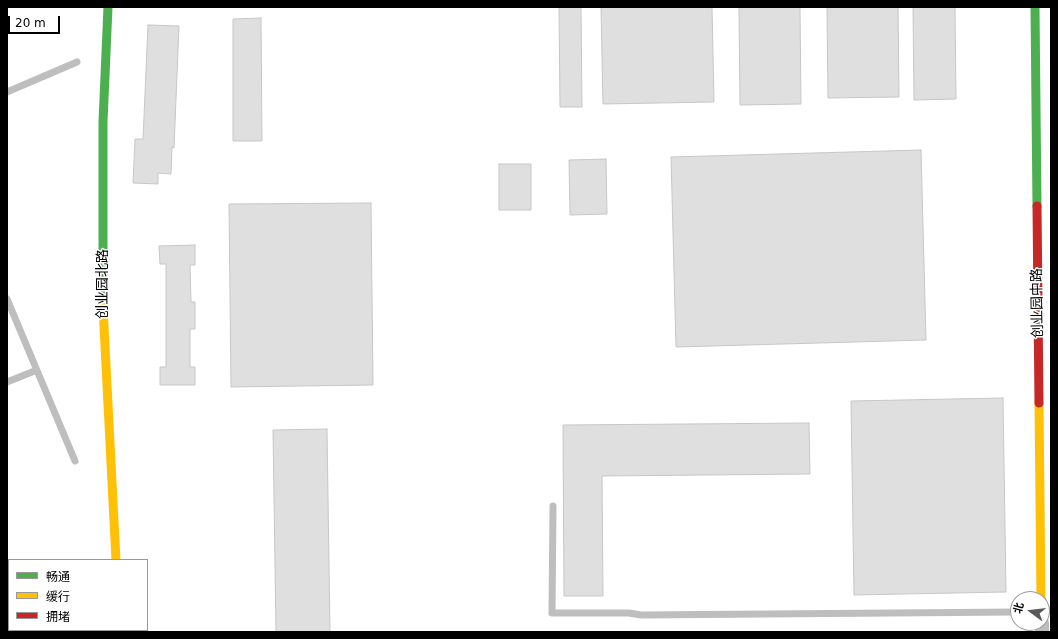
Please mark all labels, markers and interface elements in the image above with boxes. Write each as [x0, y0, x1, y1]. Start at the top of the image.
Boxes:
scale bar [10, 8, 62, 34]
text: 20 m [15, 16, 46, 30]
street label: 创业园北路 [95, 249, 111, 319]
street label: 创业园中路 [1029, 268, 1047, 338]
legend [8, 559, 148, 631]
text: 畅通 [46, 570, 70, 584]
text: 缓行 [46, 590, 70, 604]
north arrow [1010, 591, 1050, 631]
text: 北 [1011, 601, 1027, 615]
text: 拥堵 [46, 610, 70, 624]

